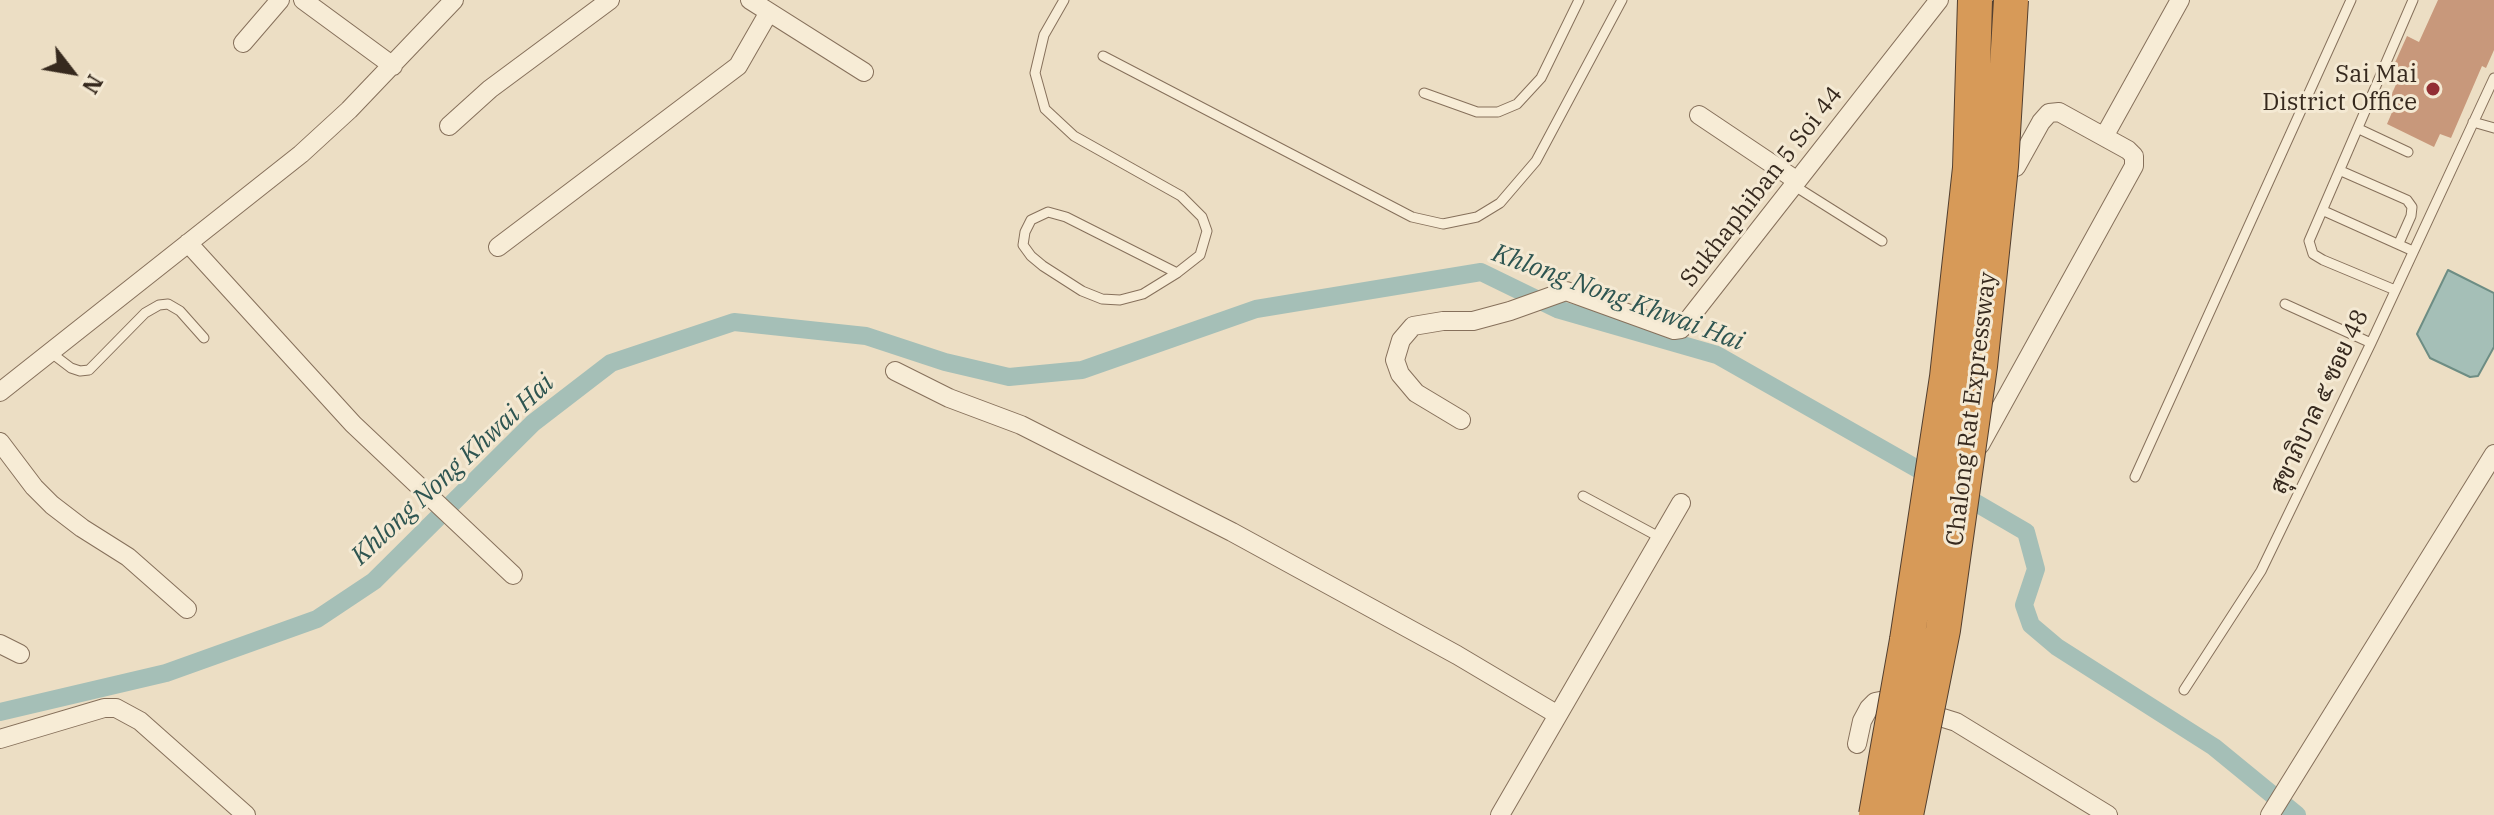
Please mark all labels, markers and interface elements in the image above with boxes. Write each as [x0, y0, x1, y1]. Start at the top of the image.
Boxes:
north arrow [32, 32, 112, 112]
place label: Sai Mai District Office [2262, 61, 2417, 117]
text: N [76, 70, 110, 100]
marker: Sai Mai District Office [2424, 80, 2442, 98]
street label: Sukhaphiban 5 Soi 44 [1675, 81, 1849, 293]
water label: Khlong Nong Khwai Hai [1488, 238, 1748, 358]
street label: Chalong Rat Expressway [1941, 270, 2003, 548]
street label: สุขาภิบาล ๕ ซอย 48 [2265, 305, 2375, 499]
water label: Khlong Nong Khwai Hai [345, 368, 561, 572]

